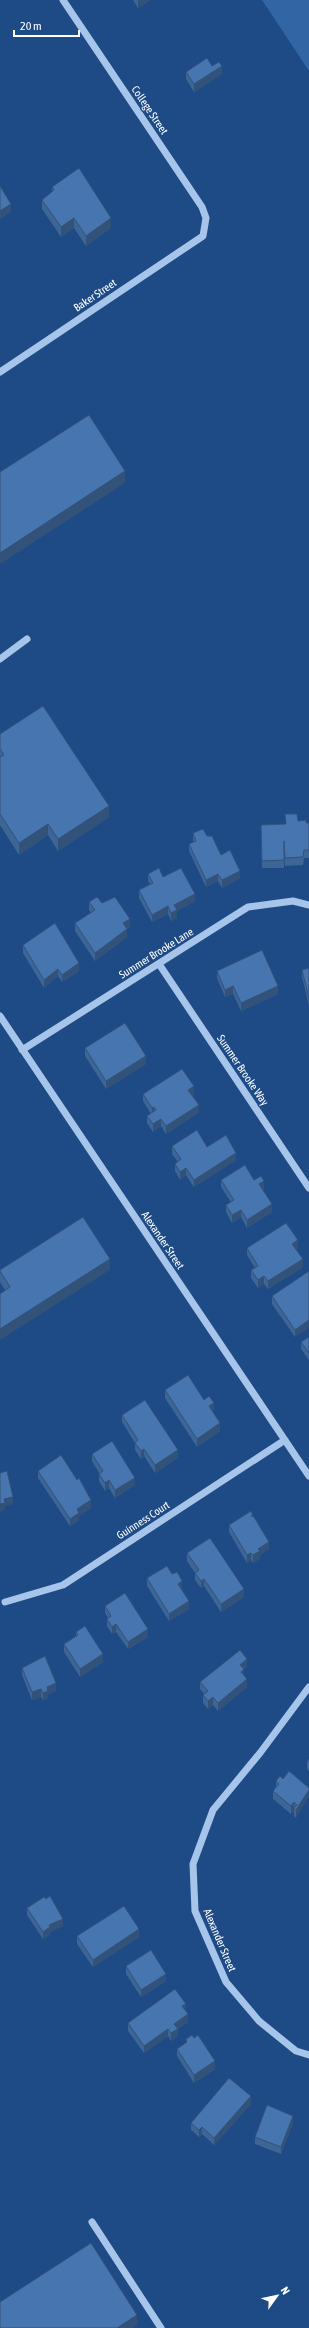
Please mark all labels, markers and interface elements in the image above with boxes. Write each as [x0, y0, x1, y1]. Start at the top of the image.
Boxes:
scale bar [14, 12, 79, 38]
text: 20 m [20, 19, 42, 33]
street label: College Street [129, 83, 171, 137]
street label: Baker Street [71, 276, 119, 314]
street label: Summer Brooke Lane [117, 925, 195, 981]
street label: Summer Brooke Way [215, 1032, 271, 1108]
street label: Alexander Street [139, 1209, 187, 1271]
street label: Guinness Court [114, 1499, 172, 1541]
street label: Alexander Street [201, 1907, 239, 1973]
north arrow [257, 2276, 297, 2316]
text: N [279, 2285, 292, 2297]

